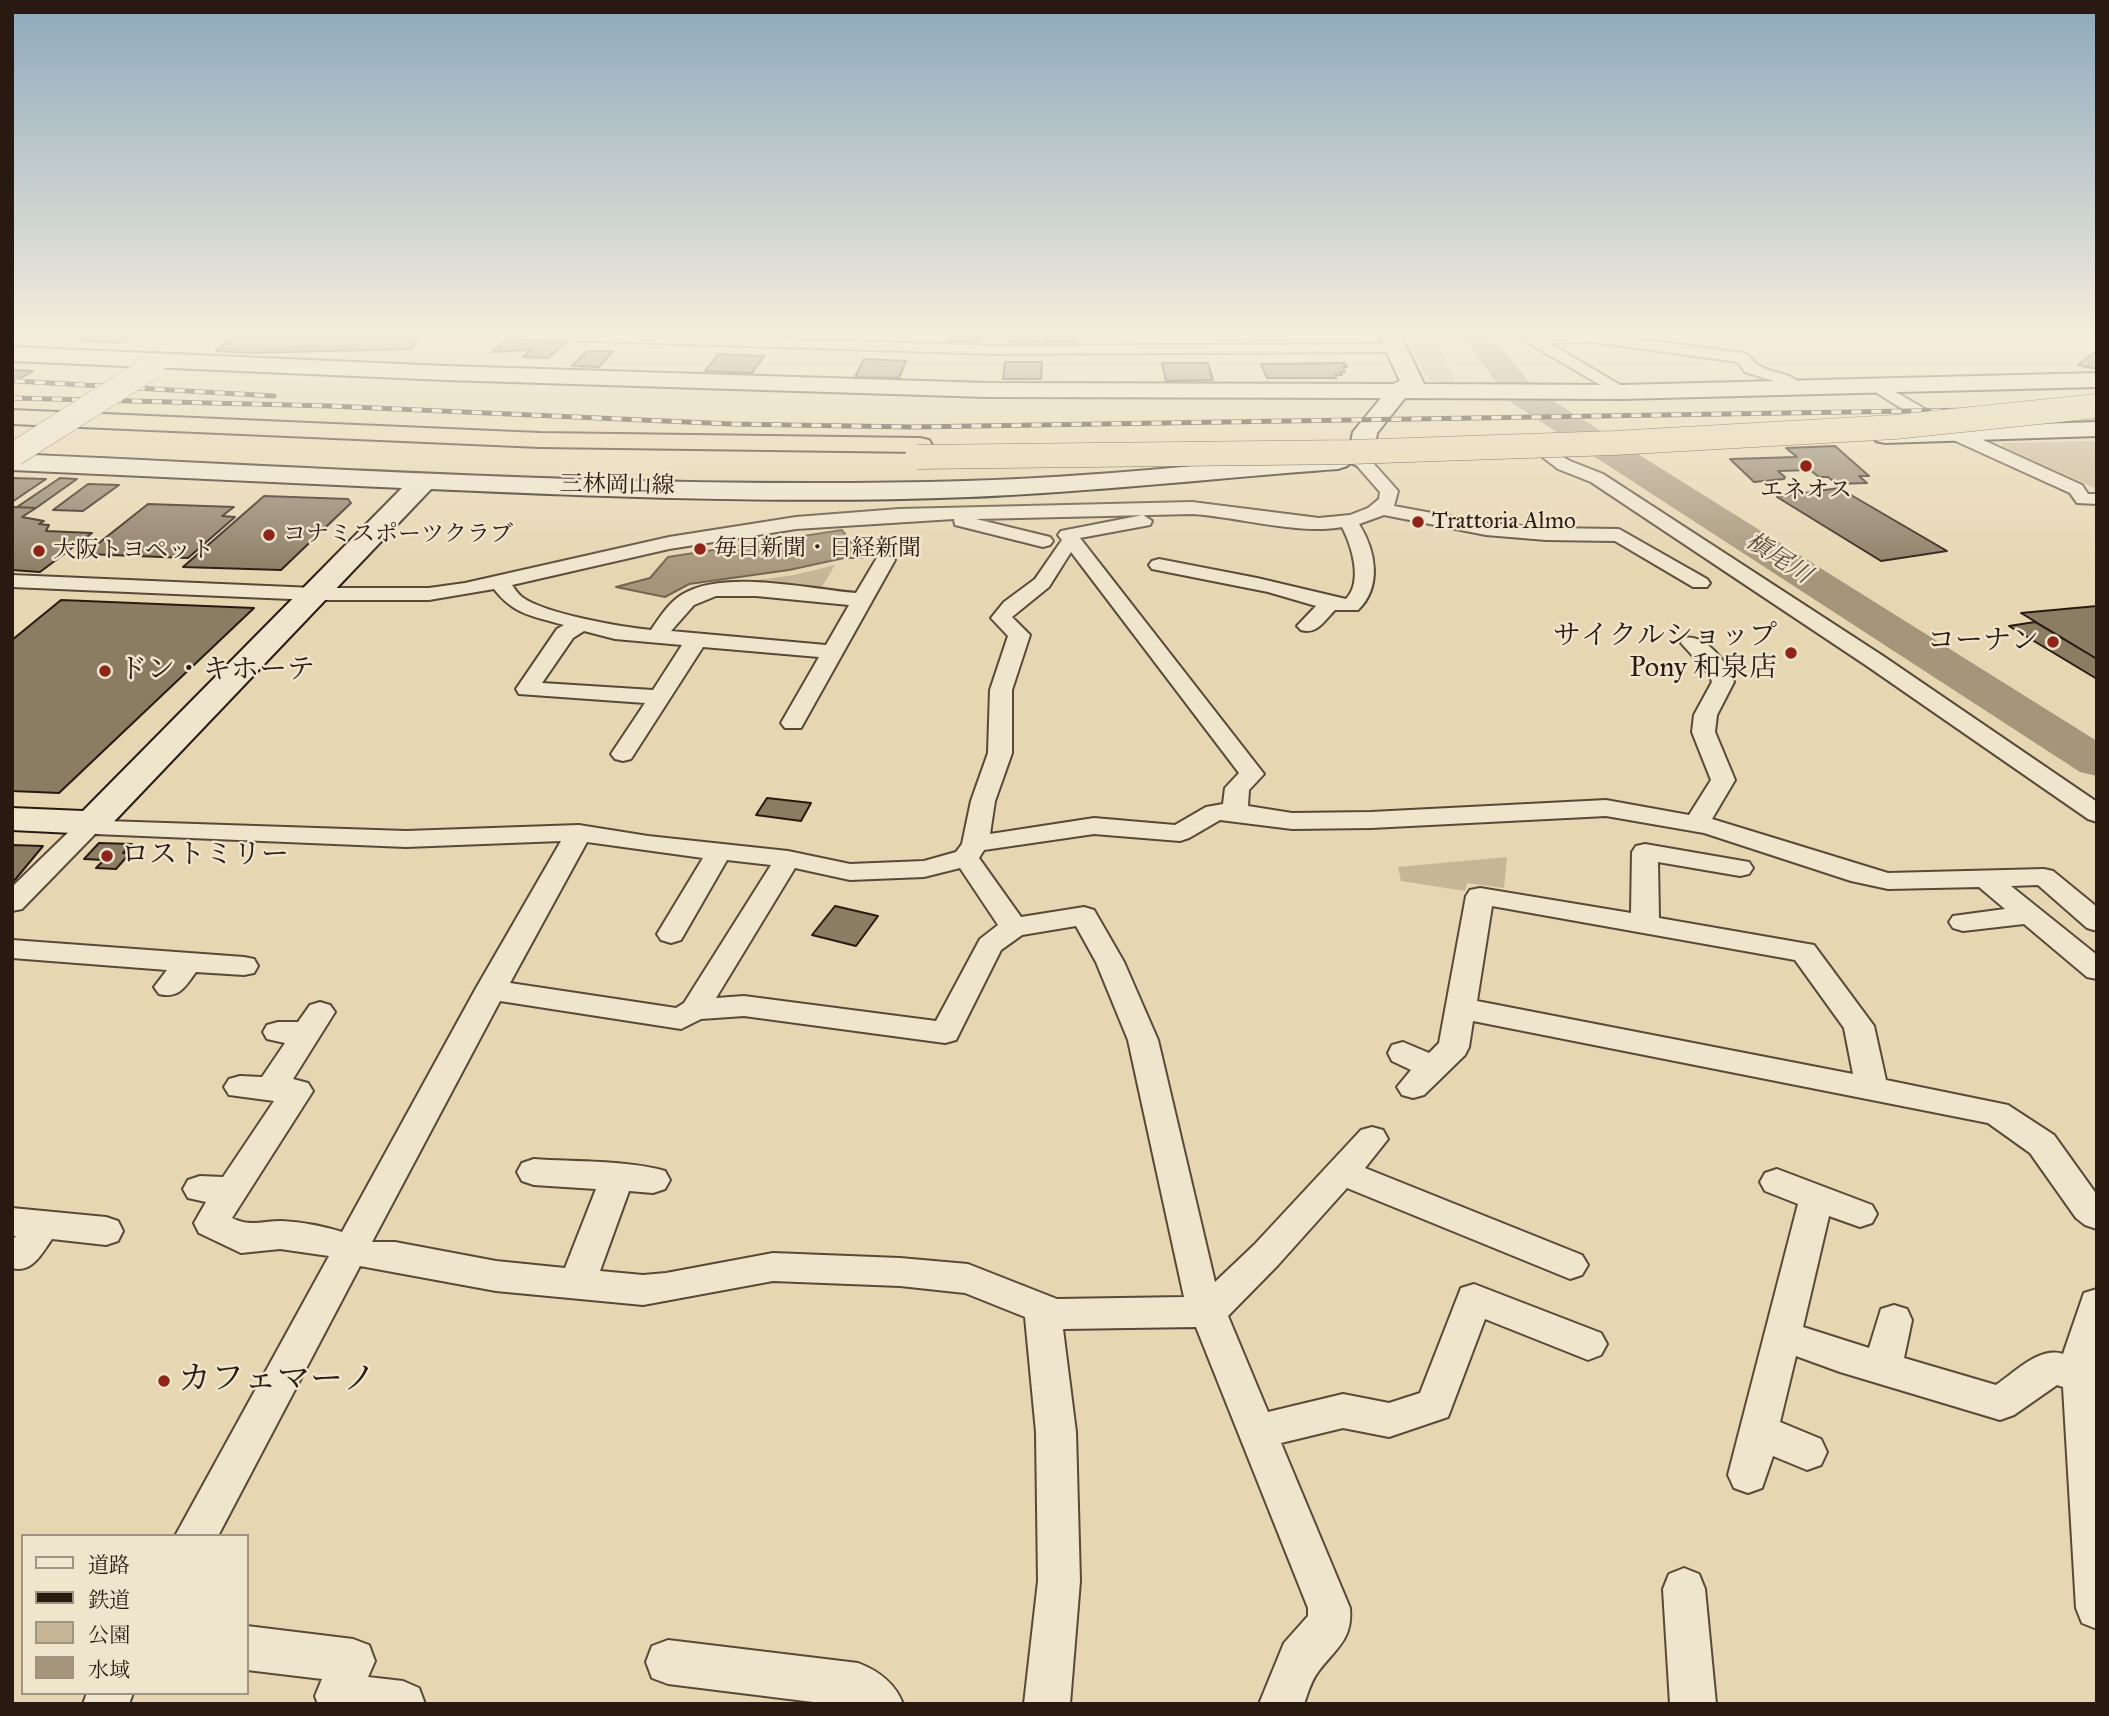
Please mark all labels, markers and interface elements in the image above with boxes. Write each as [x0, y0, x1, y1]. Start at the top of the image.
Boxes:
marker: エネオス [1798, 458, 1814, 474]
street label: 三林岡山線 [559, 471, 675, 501]
place label: エネオス [1760, 477, 1852, 505]
place label: Trattoria Almo [1432, 508, 1576, 536]
marker: Trattoria Almo [1410, 514, 1426, 530]
place label: コナミスポーツクラブ [283, 521, 513, 549]
marker: コナミスポーツクラブ [261, 527, 277, 543]
water label: 槇尾川 [1740, 527, 1816, 591]
place label: 毎日新聞・日経新聞 [714, 535, 921, 563]
place label: 大阪トヨペット [53, 537, 214, 565]
marker: 毎日新聞・日経新聞 [692, 541, 708, 557]
marker: 大阪トヨペット [31, 543, 47, 559]
place label: サイクルショップ Pony 和泉店 [1553, 620, 1777, 686]
place label: コーナン [1927, 625, 2039, 659]
marker: コーナン [2045, 634, 2061, 650]
marker: サイクルショップ Pony 和泉店 [1783, 645, 1799, 661]
place label: ドン・キホーテ [119, 654, 315, 688]
marker: ドン・キホーテ [97, 663, 113, 679]
place label: ロストミリー [121, 839, 289, 873]
marker: ロストミリー [99, 848, 115, 864]
place label: カフェマーノ [178, 1361, 376, 1401]
marker: カフェマーノ [156, 1373, 172, 1389]
legend [21, 1534, 248, 1695]
text: 道路 [88, 1552, 130, 1578]
text: 鉄道 [88, 1587, 130, 1613]
text: 公園 [88, 1622, 130, 1648]
text: 水域 [88, 1657, 130, 1683]

